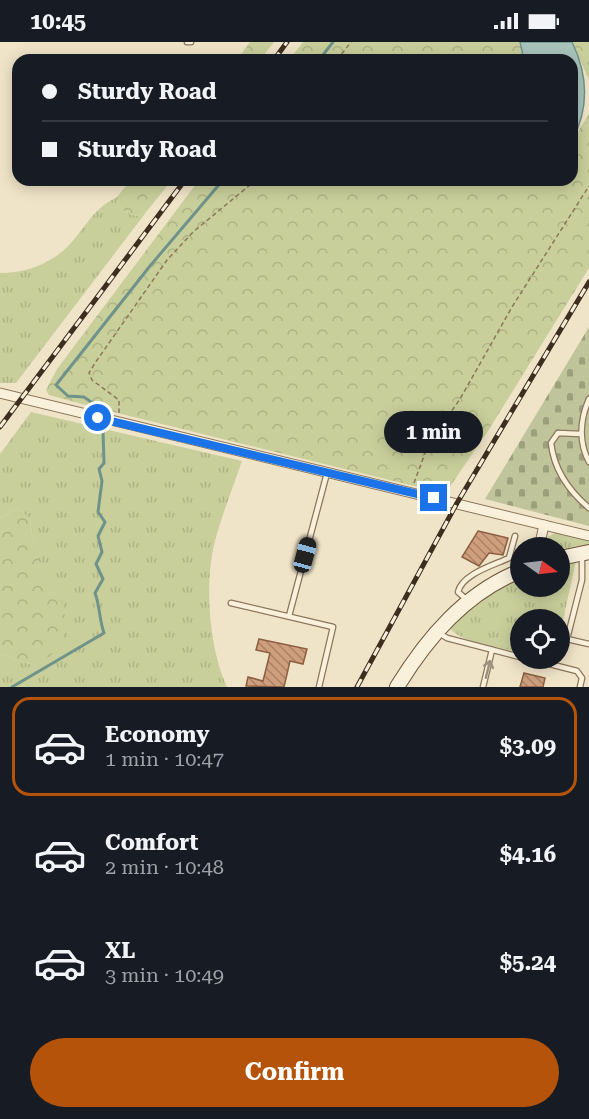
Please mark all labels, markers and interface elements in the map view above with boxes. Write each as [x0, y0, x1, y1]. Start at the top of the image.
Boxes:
text: 10:45 [30, 9, 86, 34]
text: Sturdy Road [78, 79, 216, 104]
text: Sturdy Road [78, 137, 216, 162]
route start [84, 404, 111, 431]
callout: 1 min [384, 411, 484, 453]
text: 1 min [406, 420, 461, 444]
route end [420, 484, 447, 511]
car [292, 535, 318, 575]
north arrow [510, 537, 570, 597]
map controls [510, 537, 570, 669]
button: locate [510, 609, 570, 669]
one-way arrow [482, 659, 494, 678]
icon: car [33, 720, 87, 774]
text: Economy [105, 722, 209, 747]
text: $3.09 [500, 734, 556, 759]
text: 1 min · 10:47 [105, 747, 224, 771]
icon: car [33, 828, 87, 882]
text: Comfort [105, 830, 198, 855]
text: $4.16 [500, 842, 556, 867]
text: 2 min · 10:48 [105, 855, 224, 879]
icon: car [33, 936, 87, 990]
text: XL [105, 938, 135, 963]
text: $5.24 [500, 950, 556, 975]
text: 3 min · 10:49 [105, 963, 224, 987]
button: Confirm [30, 1038, 559, 1107]

